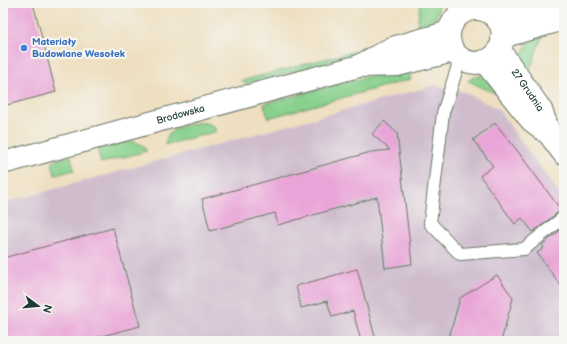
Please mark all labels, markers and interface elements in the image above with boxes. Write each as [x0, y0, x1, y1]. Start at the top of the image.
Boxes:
place label: Materiały Budowlane Wesołek [32, 36, 126, 60]
marker: Materiały Budowlane Wesołek [19, 43, 29, 53]
street label: 27 Grudnia [509, 67, 546, 114]
street label: Brodowska [155, 102, 206, 127]
north arrow [18, 286, 58, 326]
text: N [40, 303, 55, 314]

